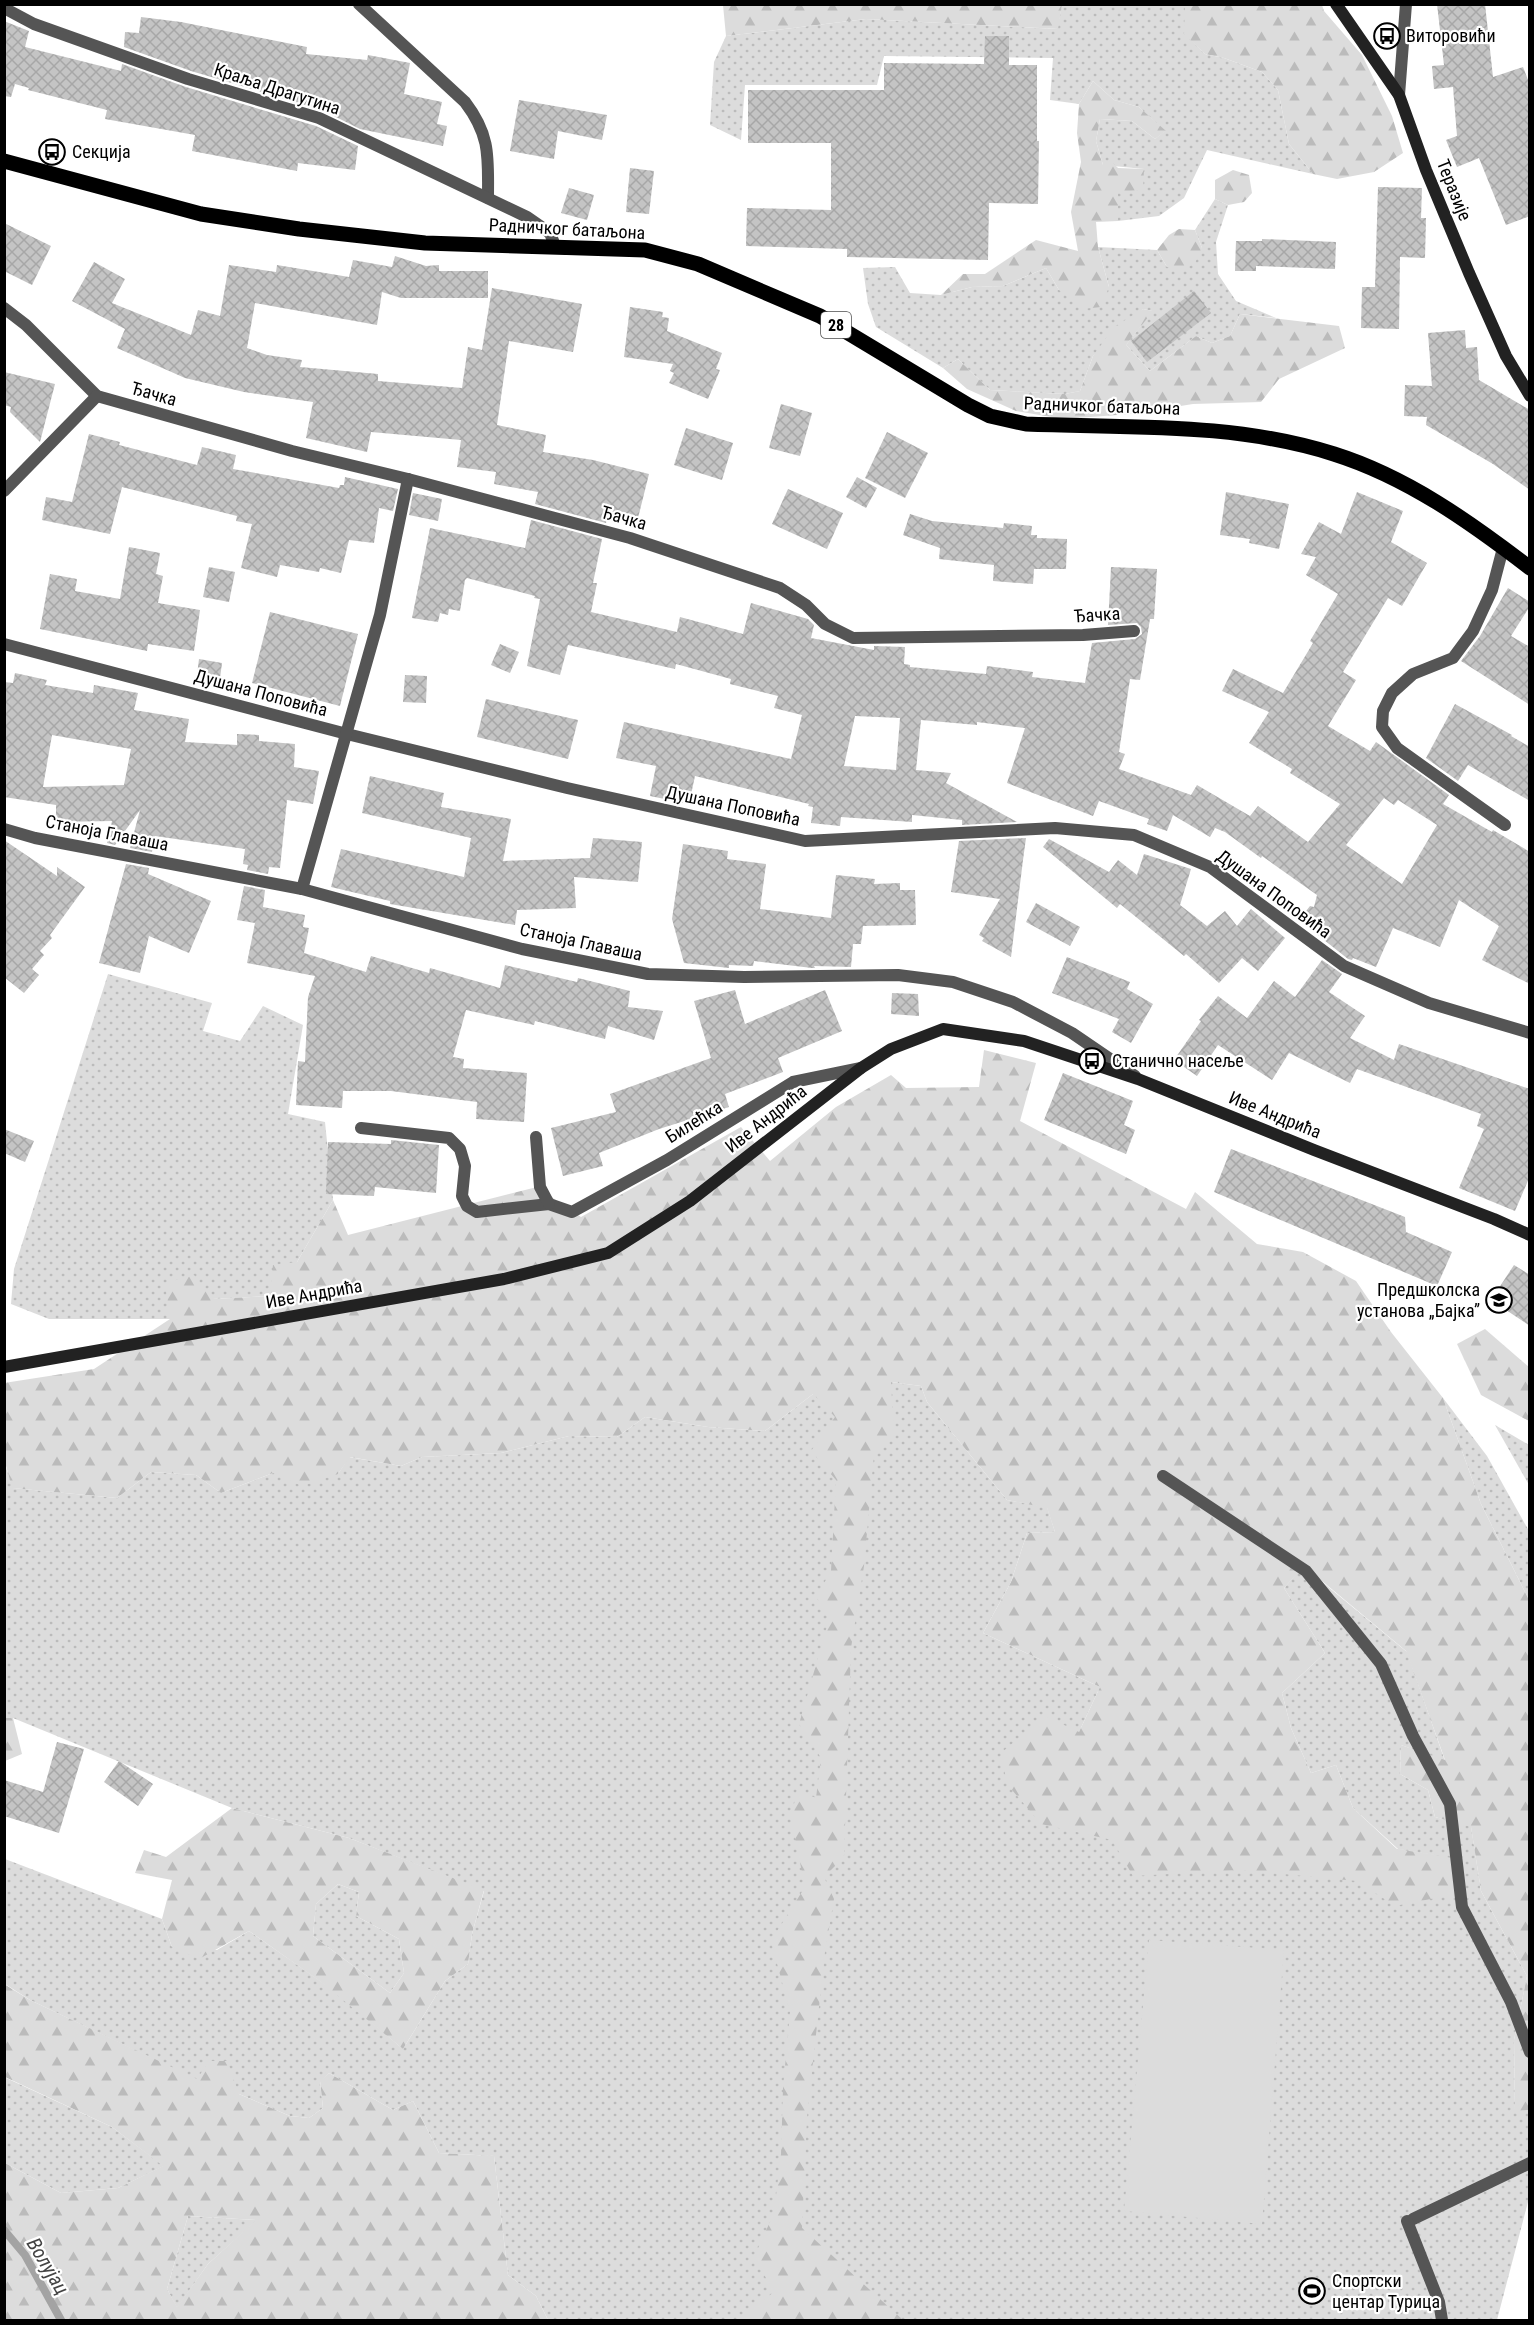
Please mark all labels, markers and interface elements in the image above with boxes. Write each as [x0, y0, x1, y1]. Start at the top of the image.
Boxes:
bus stop icon: Виторовићи [1372, 21, 1402, 51]
place label: Виторовићи [1406, 25, 1496, 46]
street label: Краља Драгутина [211, 58, 343, 119]
bus stop icon: Секција [37, 137, 67, 167]
place label: Секција [72, 141, 131, 162]
street label: Теразије [1433, 156, 1476, 223]
street label: Радничког батаљона [488, 214, 646, 243]
road number: 28 [821, 312, 851, 338]
street label: Ђачка [129, 377, 179, 410]
street label: Радничког батаљона [1023, 392, 1181, 419]
street label: Ђачка [599, 501, 649, 534]
street label: Ђачка [1073, 602, 1121, 627]
street label: Душана Поповића [192, 665, 330, 720]
street label: Душана Поповића [664, 781, 802, 830]
street label: Станоја Главаша [44, 810, 170, 855]
street label: Душана Поповића [1213, 845, 1336, 942]
street label: Станоја Главаша [518, 918, 644, 965]
bus stop icon: Станично насеље [1077, 1046, 1107, 1076]
place label: Станично насеље [1112, 1050, 1244, 1071]
street label: Иве Андрића [721, 1080, 811, 1157]
street label: Иве Андрића [1226, 1087, 1324, 1143]
street label: Билећка [661, 1096, 726, 1147]
street label: Иве Андрића [264, 1275, 364, 1312]
place label: Предшколска установа „Бајка” [1357, 1279, 1480, 1321]
school or university icon: Предшколска установа „Бајка” [1484, 1285, 1514, 1315]
water label: Волујац [22, 2233, 74, 2299]
place label: Спортски центар Турица [1332, 2270, 1440, 2312]
sports icon: Спортски центар Турица [1297, 2276, 1327, 2306]

